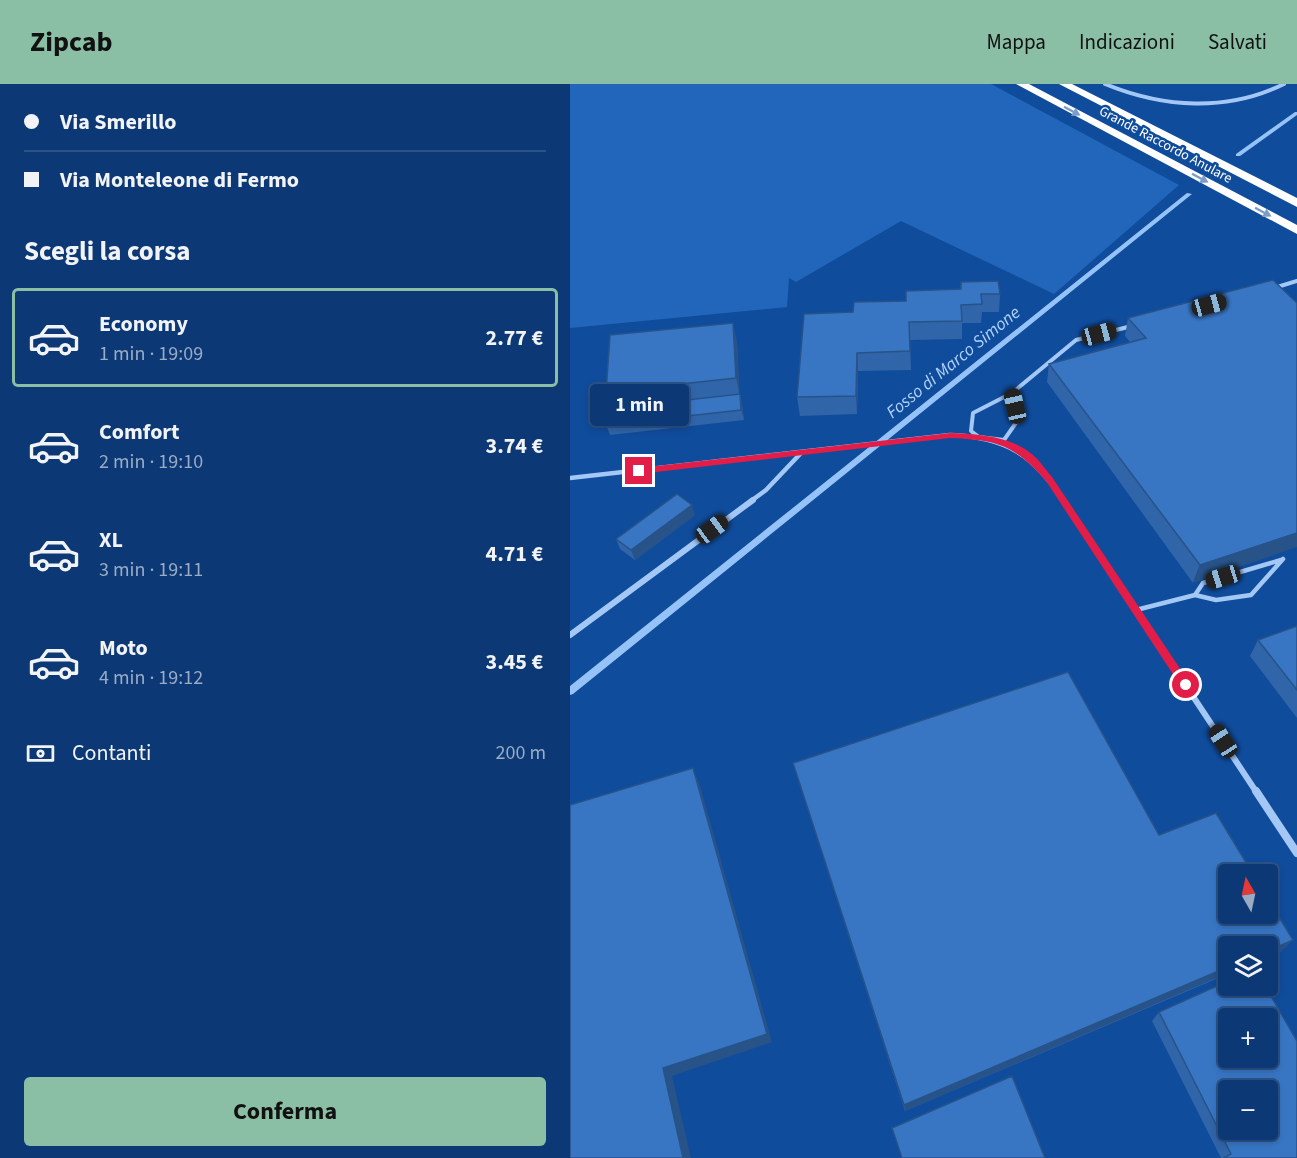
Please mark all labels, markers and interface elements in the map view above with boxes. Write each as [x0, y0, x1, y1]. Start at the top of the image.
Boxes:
text: Zipcab [30, 22, 113, 62]
text: Mappa [987, 27, 1046, 57]
text: Indicazioni [1079, 27, 1175, 57]
text: Salvati [1208, 27, 1267, 57]
street label: Grande Raccordo Anulare [1095, 101, 1236, 189]
text: Via Smerillo [60, 106, 176, 138]
one-way arrow [1064, 106, 1081, 116]
text: Via Monteleone di Fermo [60, 164, 299, 196]
one-way arrow [1191, 173, 1209, 183]
one-way arrow [1255, 207, 1272, 217]
text: Scegli la corsa [24, 232, 191, 271]
car [1189, 292, 1229, 318]
water label: Fosso di Marco Simone [881, 300, 1026, 424]
text: Economy [99, 308, 188, 340]
icon: car [27, 311, 81, 365]
car [1079, 321, 1119, 347]
text: 2.77 € [486, 322, 543, 354]
text: 1 min · 19:09 [99, 340, 203, 368]
callout: 1 min [590, 384, 688, 426]
car [1002, 386, 1028, 426]
text: 1 min [615, 391, 664, 419]
text: Comfort [99, 416, 180, 448]
icon: car [27, 419, 81, 473]
text: 3.74 € [486, 430, 543, 462]
text: 2 min · 19:10 [99, 448, 203, 476]
route end [625, 457, 652, 484]
car [692, 511, 732, 547]
text: XL [99, 524, 123, 556]
icon: car [27, 527, 81, 581]
text: 4.71 € [486, 538, 543, 570]
text: 3 min · 19:11 [99, 556, 203, 584]
car [1203, 563, 1243, 591]
text: Moto [99, 632, 148, 664]
icon: car [27, 635, 81, 689]
text: 3.45 € [486, 646, 543, 678]
text: 4 min · 19:12 [99, 664, 203, 692]
route start [1172, 671, 1199, 698]
car [1206, 721, 1240, 761]
icon: cash [24, 737, 57, 770]
text: Contanti [72, 737, 151, 769]
text: 200 m [496, 739, 546, 767]
north arrow [1218, 864, 1278, 924]
map controls [1218, 864, 1278, 1140]
button: layers [1218, 936, 1278, 996]
button: + [1218, 1008, 1278, 1068]
button: Conferma [24, 1077, 546, 1146]
button: − [1218, 1080, 1278, 1140]

